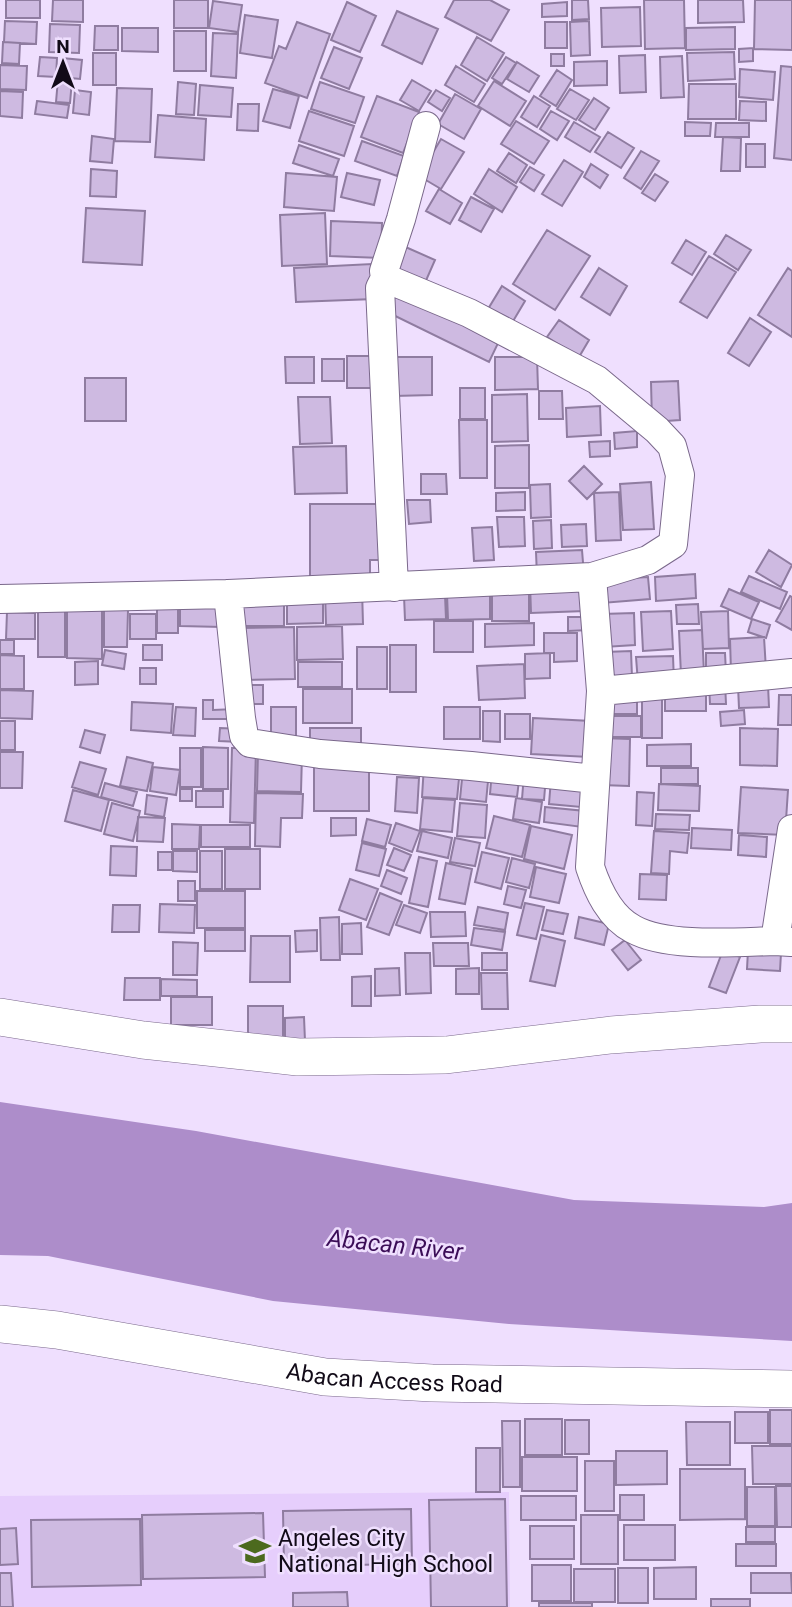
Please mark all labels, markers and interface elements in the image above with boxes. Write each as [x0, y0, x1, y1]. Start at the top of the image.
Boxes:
north arrow [28, 28, 98, 98]
text: N [56, 35, 70, 58]
water label: Abacan River [325, 1224, 465, 1266]
street label: Abacan Access Road [284, 1357, 503, 1398]
place label: Angeles City National High School [278, 1525, 493, 1578]
school or university icon: Angeles City National High School [238, 1534, 272, 1568]

